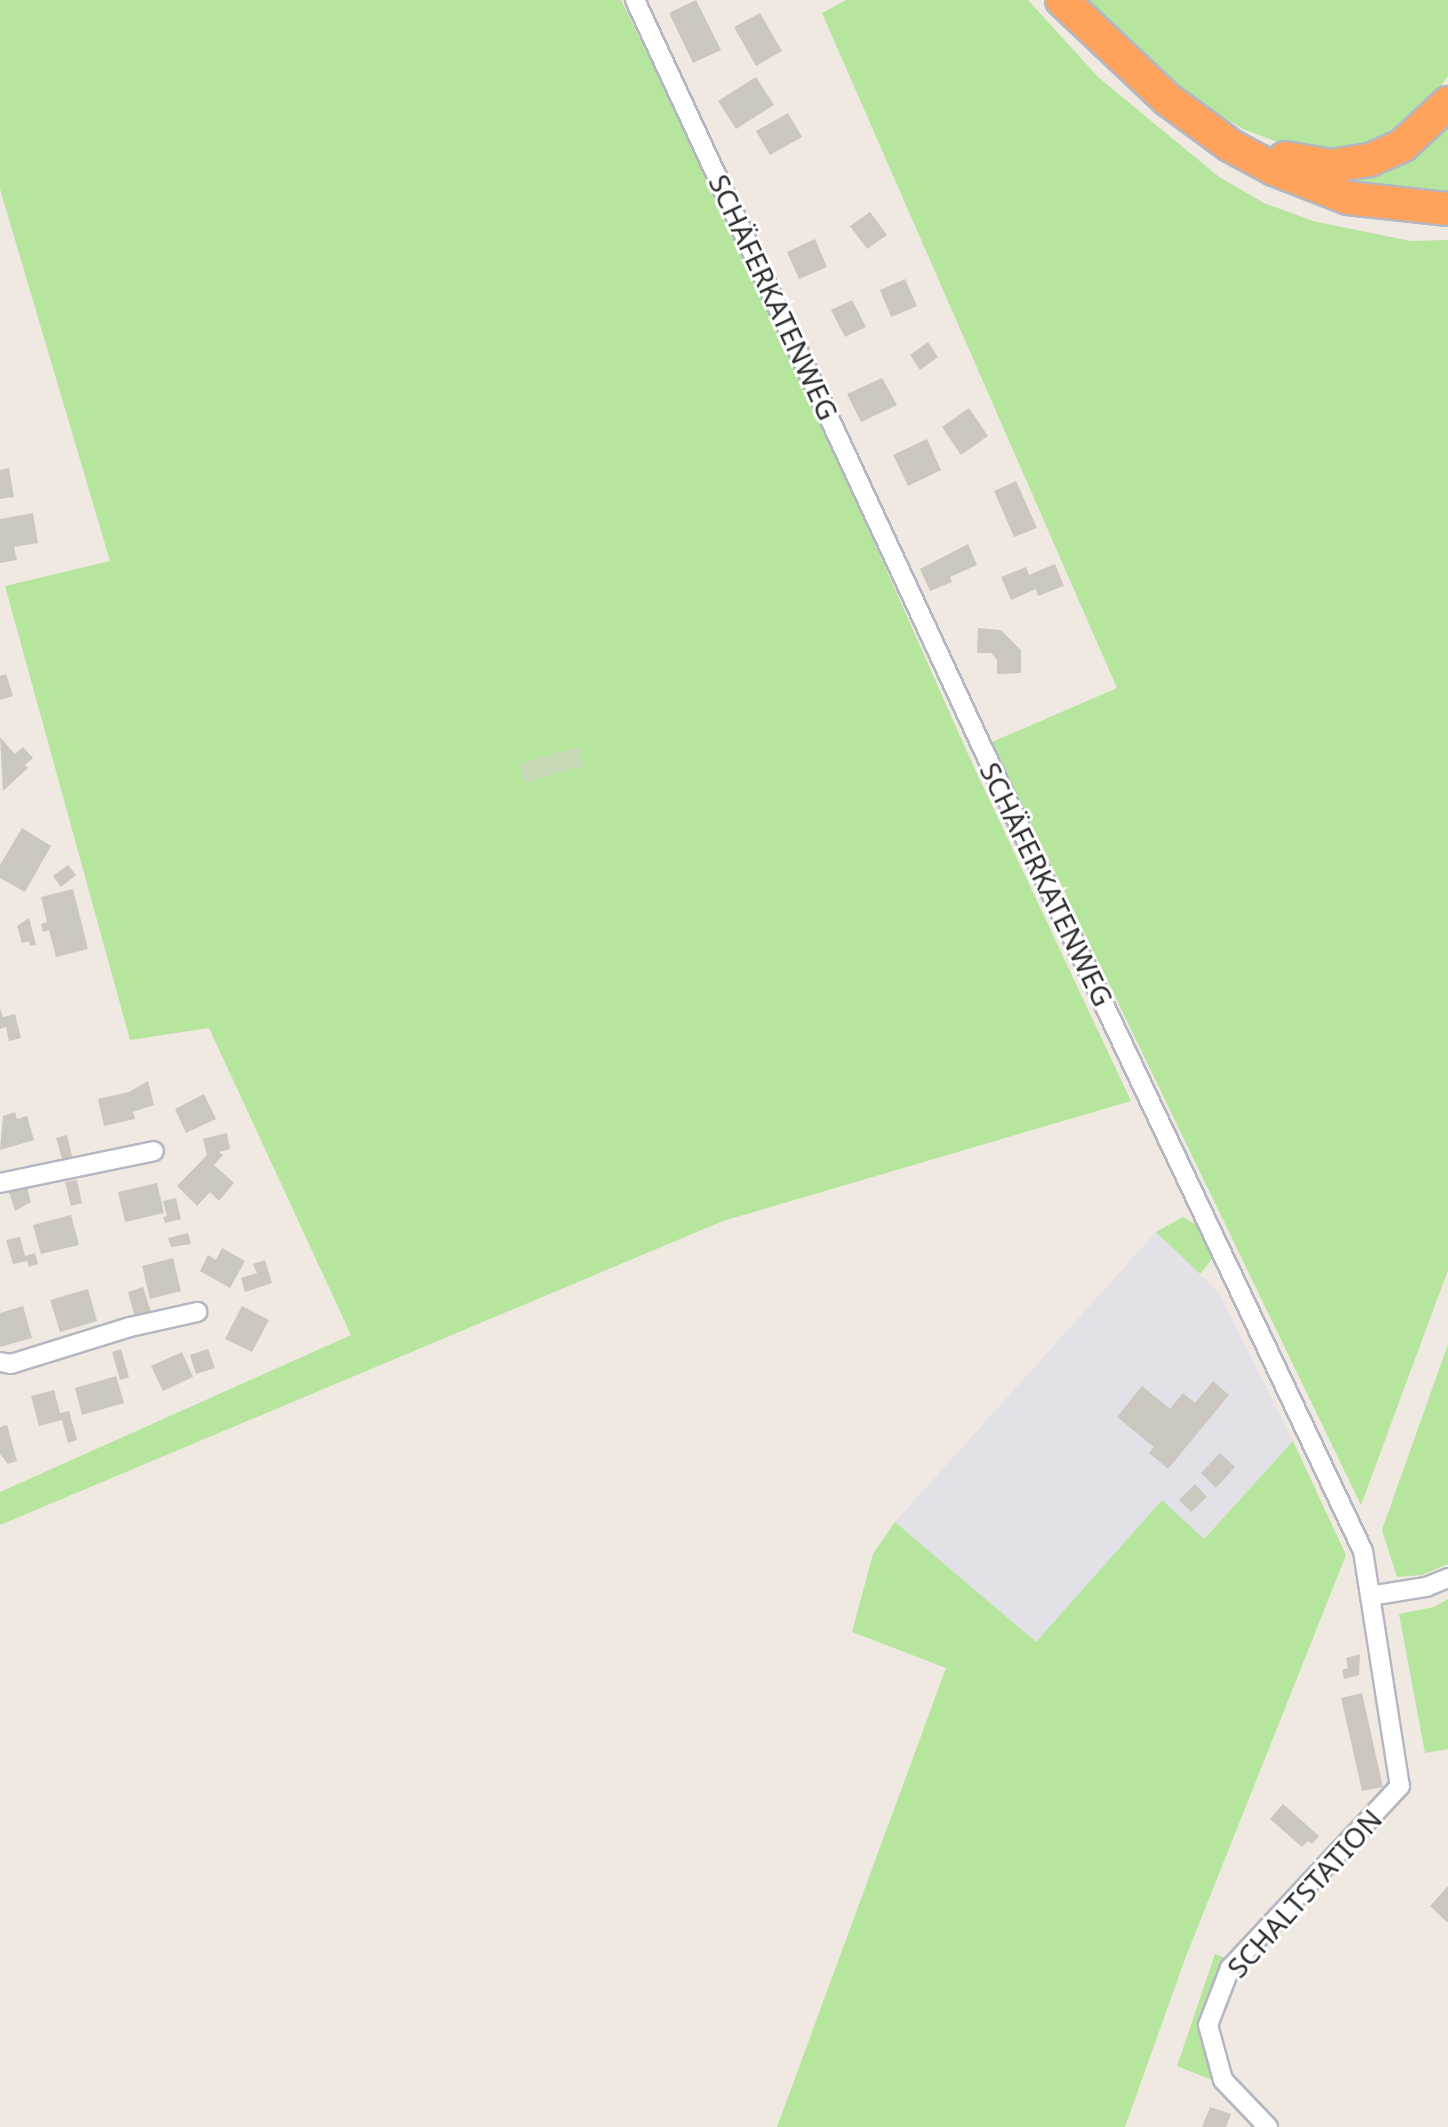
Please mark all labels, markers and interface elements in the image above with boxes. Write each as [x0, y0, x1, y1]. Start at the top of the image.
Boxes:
street label: SCHÄFERKATENWEG [702, 169, 846, 425]
street label: SCHÄFERKATENWEG [973, 757, 1121, 1011]
street label: SCHALTSTATION [1220, 1802, 1388, 1984]

